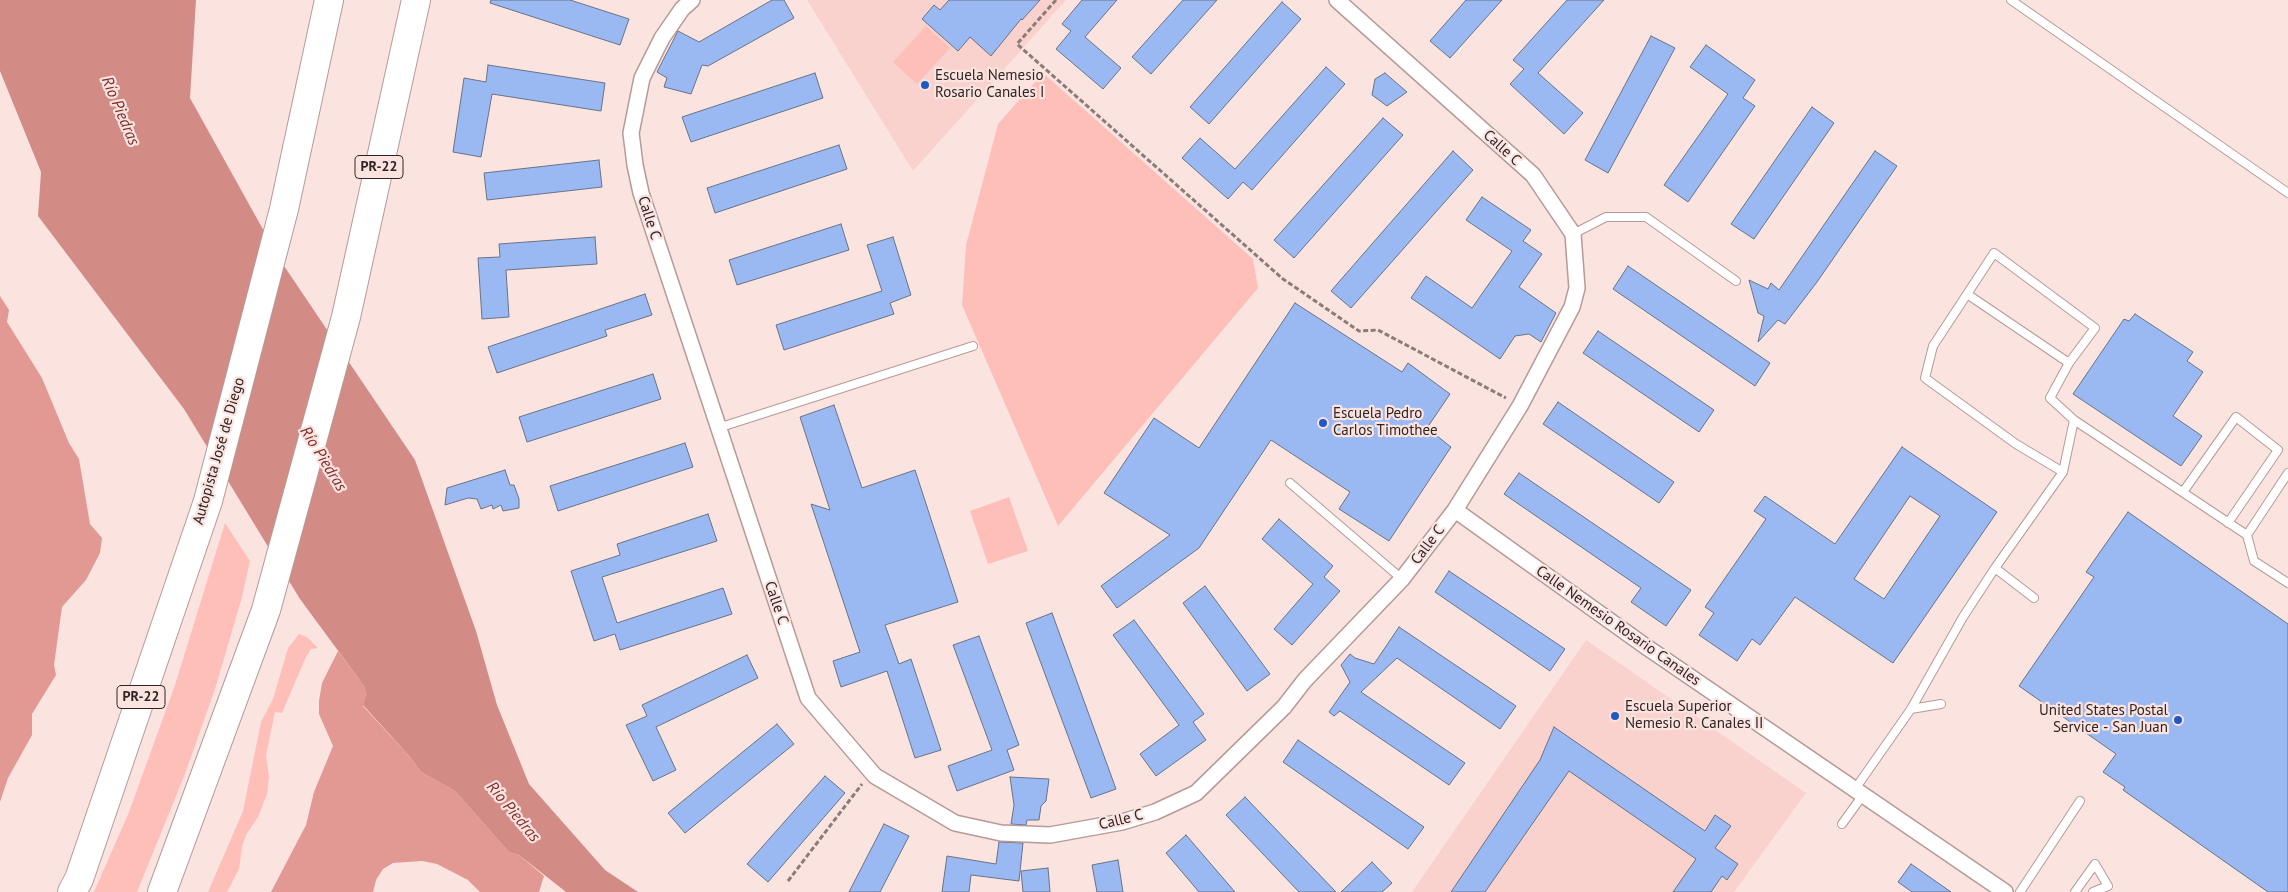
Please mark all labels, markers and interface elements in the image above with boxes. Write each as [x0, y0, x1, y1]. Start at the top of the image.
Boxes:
place label: Escuela Nemesio Rosario Canales I [935, 67, 1044, 102]
water label: Río Piedras [97, 74, 143, 148]
marker: Escuela Nemesio Rosario Canales I [919, 79, 931, 91]
street label: Calle C [1479, 126, 1525, 170]
road number: PR-22 [355, 156, 403, 178]
street label: Calle C [634, 194, 664, 242]
street label: Autopista José de Diego [189, 375, 249, 527]
place label: Escuela Pedro Carlos Timothee [1333, 405, 1438, 440]
marker: Escuela Pedro Carlos Timothee [1317, 417, 1329, 429]
water label: Río Piedras [296, 423, 350, 495]
street label: Calle C [1407, 522, 1449, 568]
street label: Calle Nemesio Rosario Canales [1532, 562, 1704, 690]
street label: Calle C [760, 579, 792, 627]
road number: PR-22 [117, 686, 165, 709]
place label: Escuela Superior Nemesio R. Canales II [1625, 698, 1763, 733]
place label: United States Postal Service - San Juan [2039, 702, 2168, 737]
marker: Escuela Superior Nemesio R. Canales II [1609, 710, 1621, 722]
marker: United States Postal Service - San Juan [2172, 714, 2184, 726]
water label: Río Piedras [482, 778, 544, 846]
street label: Calle C [1097, 806, 1145, 834]

